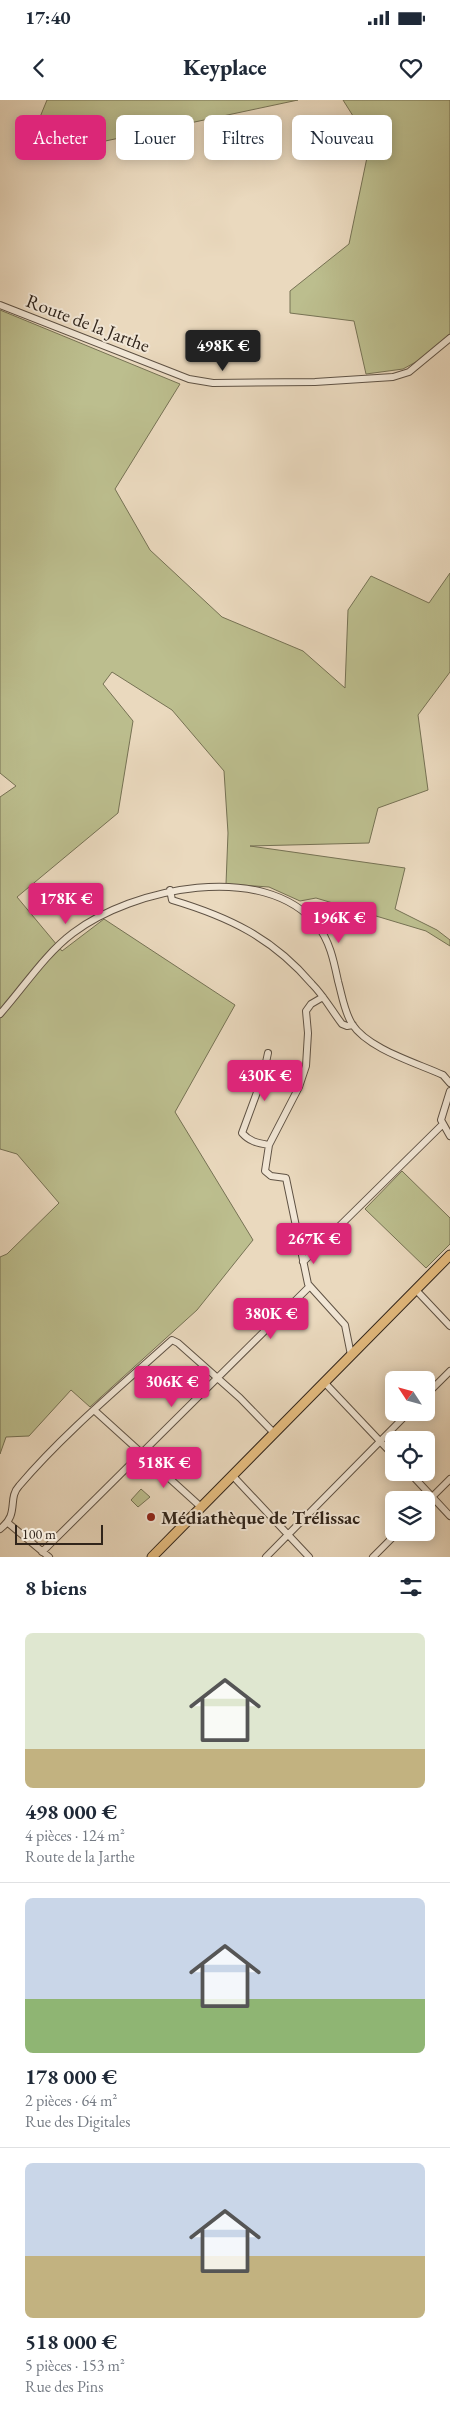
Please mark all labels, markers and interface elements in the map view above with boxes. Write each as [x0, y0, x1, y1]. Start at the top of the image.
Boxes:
text: 17:40 [25, 5, 71, 30]
text: Keyplace [183, 53, 267, 82]
icon: back [25, 54, 53, 82]
icon: heart [397, 54, 425, 82]
chip: Acheter [15, 115, 106, 160]
chip: Louer [116, 115, 194, 160]
chip: Filtres [204, 115, 282, 160]
chip: Nouveau [292, 115, 392, 160]
street label: Route de la Jarthe [23, 288, 153, 358]
pin: 498K € [182, 330, 264, 372]
text: 498K € [196, 335, 250, 356]
pin: 178K € [25, 882, 107, 925]
text: 178K € [39, 888, 93, 909]
pin: 196K € [298, 902, 380, 944]
text: 196K € [312, 907, 366, 928]
pin: 430K € [224, 1060, 306, 1102]
text: 430K € [238, 1065, 292, 1086]
pin: 267K € [273, 1222, 355, 1265]
text: 267K € [287, 1228, 341, 1249]
pin: 380K € [230, 1298, 312, 1340]
text: 380K € [244, 1303, 298, 1324]
pin: 306K € [131, 1366, 213, 1408]
text: 306K € [145, 1371, 199, 1392]
north arrow [385, 1371, 435, 1421]
map controls [385, 1371, 435, 1541]
button: locate [385, 1431, 435, 1481]
pin: 518K € [123, 1446, 205, 1489]
text: 518K € [137, 1452, 191, 1473]
button: layers [385, 1491, 435, 1541]
place label: Médiathèque de Trélissac [161, 1505, 360, 1530]
marker: Médiathèque de Trélissac [145, 1511, 157, 1523]
scale bar [15, 1522, 102, 1545]
text: 100 m [22, 1525, 56, 1543]
icon: filters [397, 1573, 425, 1601]
text: 8 biens [25, 1574, 87, 1601]
icon: home [180, 1665, 270, 1755]
text: 498 000 € [25, 1798, 117, 1825]
text: 4 pièces · 124 m² [25, 1825, 125, 1846]
text: Route de la Jarthe [25, 1846, 135, 1867]
icon: home [180, 1931, 270, 2021]
text: 178 000 € [25, 2063, 117, 2090]
text: 2 pièces · 64 m² [25, 2090, 117, 2111]
text: Rue des Digitales [25, 2111, 131, 2132]
icon: home [180, 2196, 270, 2286]
text: 518 000 € [25, 2328, 117, 2355]
text: 5 pièces · 153 m² [25, 2355, 125, 2376]
text: Rue des Pins [25, 2376, 103, 2397]

